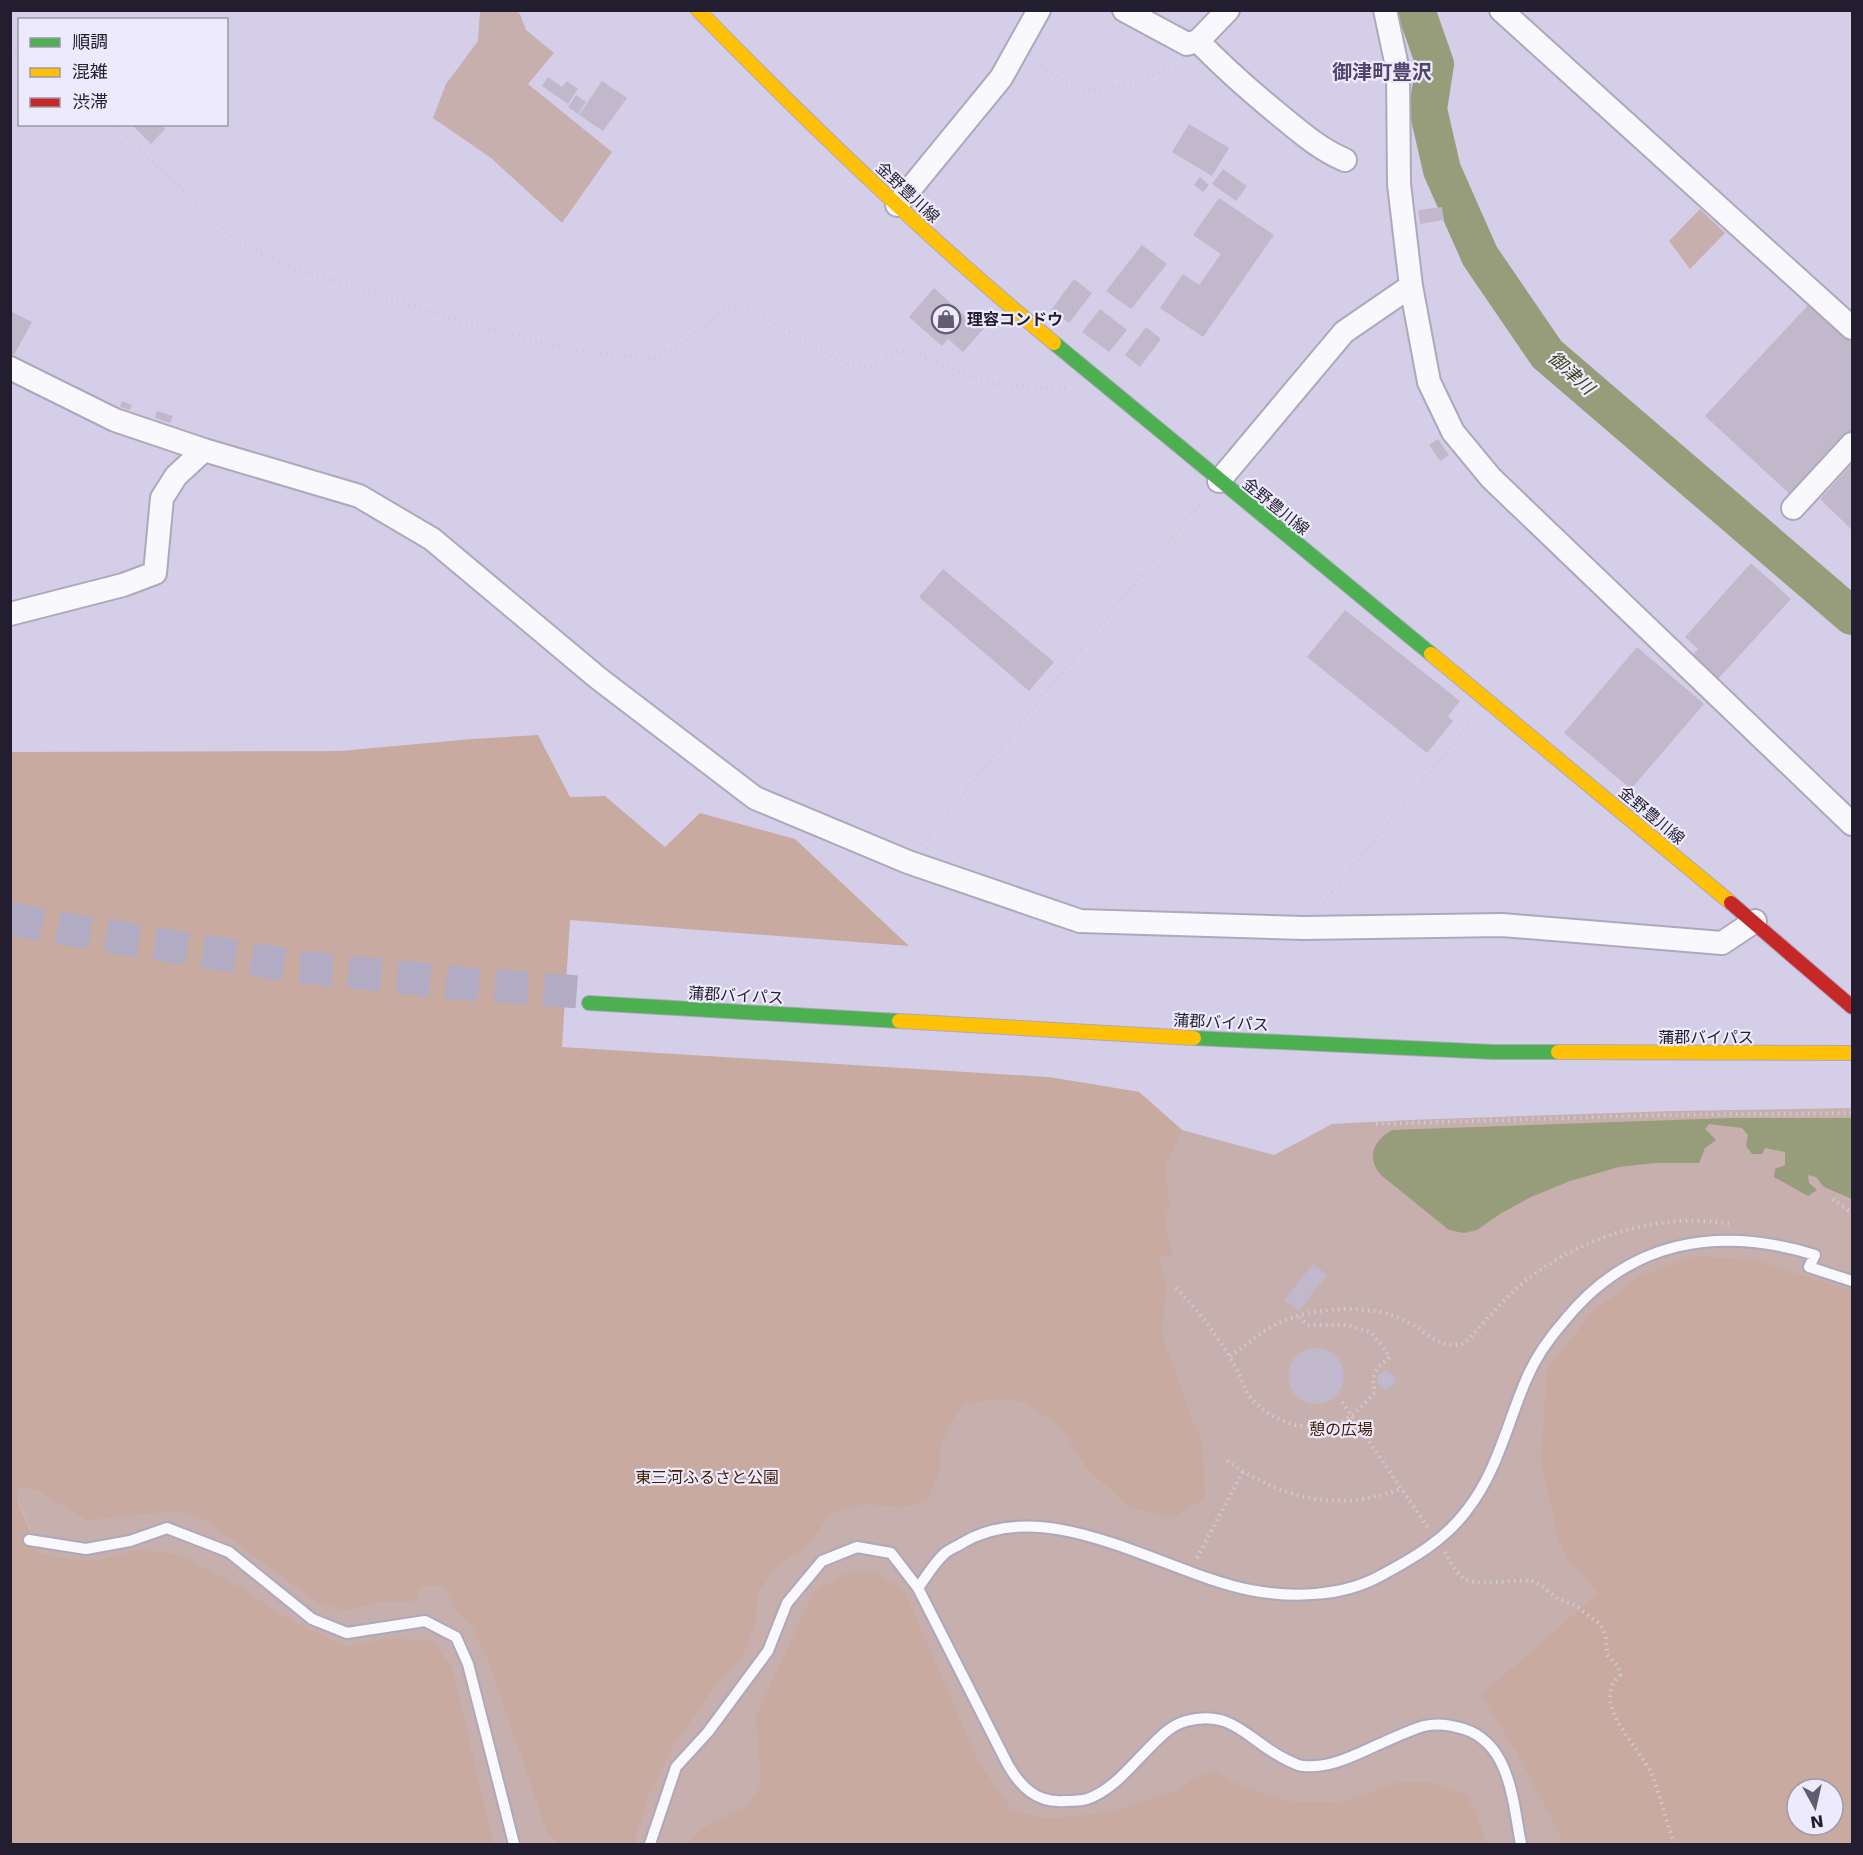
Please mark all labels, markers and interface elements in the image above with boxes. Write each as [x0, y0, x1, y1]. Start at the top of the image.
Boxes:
legend [18, 18, 228, 126]
text: 順調 [72, 31, 108, 52]
district label: 御津町豊沢 [1332, 60, 1432, 84]
text: 混雑 [72, 61, 108, 82]
text: 渋滞 [72, 91, 108, 112]
street label: 金野豊川線 [872, 158, 943, 227]
shop icon: 理容コンドウ [930, 303, 962, 335]
place label: 理容コンドウ [967, 310, 1063, 329]
water label: 御津川 [1544, 347, 1600, 400]
street label: 金野豊川線 [1239, 474, 1313, 539]
street label: 金野豊川線 [1615, 782, 1688, 848]
street label: 蒲郡バイパス [688, 984, 784, 1007]
street label: 蒲郡バイパス [1173, 1011, 1269, 1034]
street label: 蒲郡バイパス [1658, 1028, 1754, 1047]
park label: 憩の広場 [1309, 1420, 1373, 1439]
park label: 東三河ふるさと公園 [635, 1468, 779, 1487]
north arrow [1785, 1777, 1845, 1837]
text: N [1809, 1811, 1825, 1832]

